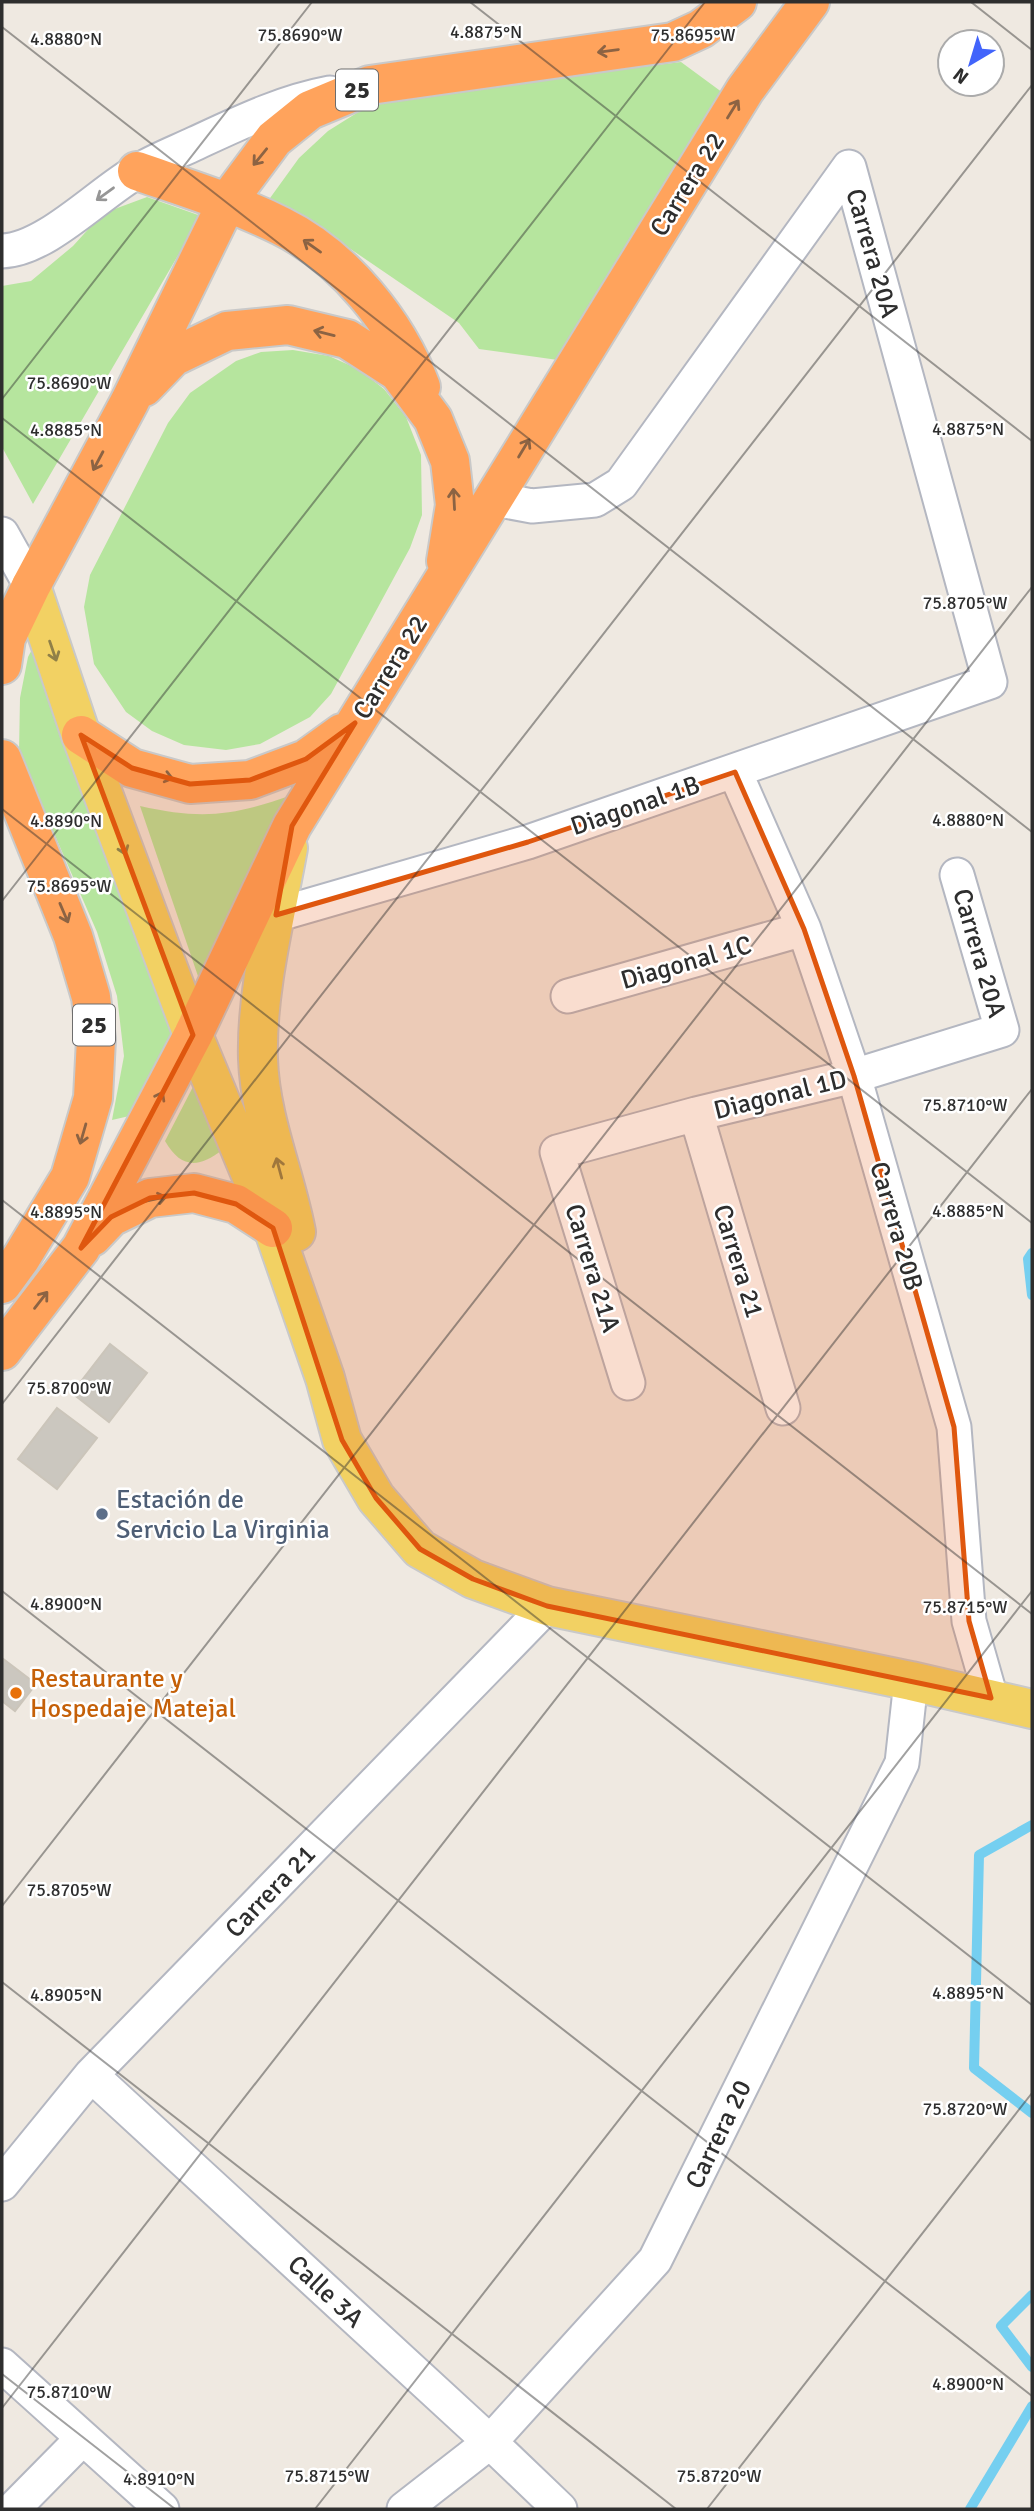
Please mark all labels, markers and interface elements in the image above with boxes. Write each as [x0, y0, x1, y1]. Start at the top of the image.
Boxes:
text: 4.8875°N [450, 21, 522, 43]
text: 75.8690°W [257, 24, 343, 46]
text: 75.8695°W [650, 24, 736, 46]
text: 4.8880°N [30, 28, 102, 50]
north arrow [936, 28, 1006, 98]
one-way arrow [597, 45, 620, 58]
text: N [949, 62, 974, 89]
road number: 25 [336, 70, 378, 110]
one-way arrow [727, 99, 741, 119]
street label: Carrera 22 [643, 127, 732, 243]
one-way arrow [252, 147, 267, 166]
street label: Carrera 20A [838, 185, 906, 322]
one-way arrow [96, 186, 115, 201]
one-way arrow [303, 239, 322, 253]
one-way arrow [313, 326, 335, 339]
text: 75.8690°W [26, 372, 112, 394]
text: 4.8875°N [932, 418, 1004, 440]
text: 4.8885°N [30, 419, 102, 441]
one-way arrow [518, 439, 532, 459]
one-way arrow [91, 450, 104, 471]
one-way arrow [447, 488, 460, 511]
text: 75.8705°W [922, 592, 1008, 614]
street label: Carrera 22 [346, 610, 435, 726]
one-way arrow [48, 639, 60, 661]
street label: Diagonal 1B [566, 769, 704, 843]
one-way arrow [152, 770, 174, 783]
text: 4.8880°N [932, 809, 1004, 831]
text: 4.8890°N [30, 810, 102, 832]
one-way arrow [117, 834, 130, 856]
text: 75.8695°W [26, 875, 112, 897]
street label: Carrera 20A [945, 885, 1013, 1022]
one-way arrow [58, 902, 71, 923]
street label: Diagonal 1C [617, 929, 755, 997]
road number: 25 [73, 1004, 115, 1045]
street label: Diagonal 1D [710, 1063, 850, 1127]
one-way arrow [151, 1091, 165, 1112]
text: 75.8710°W [922, 1094, 1008, 1116]
one-way arrow [75, 1123, 88, 1145]
one-way arrow [272, 1157, 285, 1179]
street label: Carrera 20B [862, 1158, 930, 1294]
one-way arrow [144, 1191, 167, 1205]
street label: Carrera 21A [557, 1200, 627, 1336]
text: 4.8885°N [932, 1200, 1004, 1222]
text: 4.8895°N [30, 1201, 102, 1223]
street label: Carrera 21 [706, 1201, 770, 1322]
one-way arrow [34, 1291, 49, 1309]
text: 75.8700°W [26, 1377, 112, 1399]
place label: Estación de Servicio La Virginia [116, 1484, 330, 1546]
marker: Estación de Servicio La Virginia [94, 1506, 110, 1522]
text: 4.8900°N [30, 1593, 102, 1615]
text: 75.8715°W [922, 1596, 1008, 1618]
place label: Restaurante y Hospedaje Matejal [30, 1663, 236, 1725]
marker: Restaurante y Hospedaje Matejal [8, 1685, 24, 1701]
street label: Carrera 21 [219, 1839, 323, 1945]
text: 75.8705°W [26, 1879, 112, 1901]
text: 4.8895°N [932, 1982, 1004, 2004]
text: 4.8905°N [30, 1984, 102, 2006]
street label: Carrera 20 [679, 2075, 759, 2194]
text: 75.8720°W [922, 2098, 1008, 2120]
street label: Calle 3A [281, 2249, 370, 2335]
text: 4.8900°N [932, 2373, 1004, 2395]
text: 75.8710°W [26, 2381, 112, 2403]
text: 75.8715°W [284, 2465, 370, 2487]
text: 75.8720°W [676, 2465, 762, 2487]
text: 4.8910°N [123, 2468, 195, 2490]

